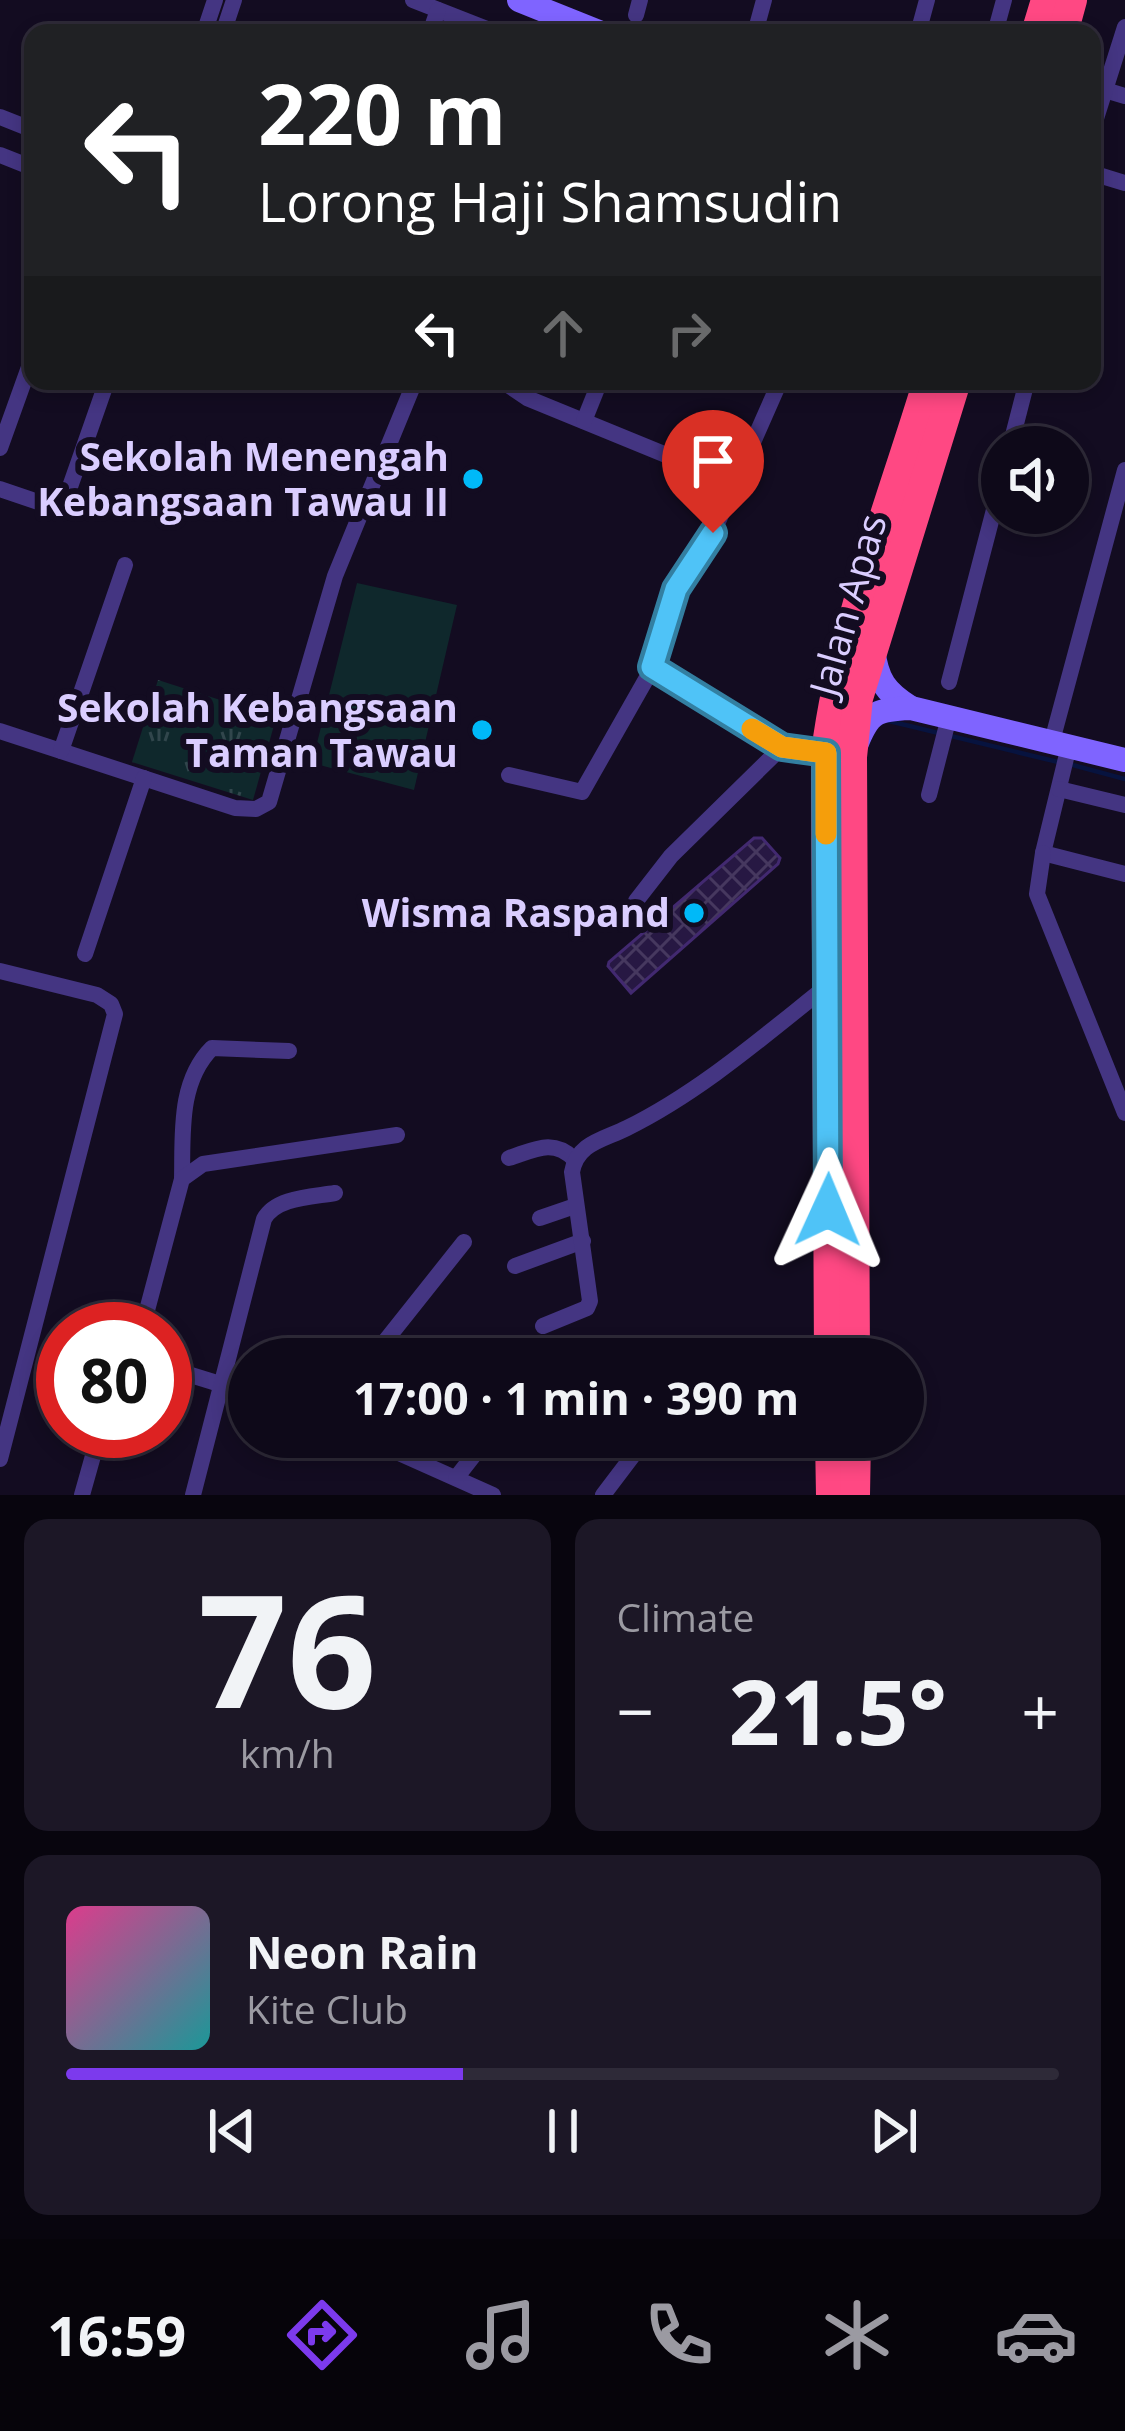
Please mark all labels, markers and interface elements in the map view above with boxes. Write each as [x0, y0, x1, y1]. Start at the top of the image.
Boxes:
text: 220 m [258, 55, 506, 170]
icon: left [60, 72, 216, 228]
text: Lorong Haji Shamsudin [258, 164, 842, 238]
icon: left [404, 300, 470, 366]
icon: ahead [530, 300, 596, 366]
icon: right [656, 300, 722, 366]
pin [662, 410, 764, 533]
map controls [981, 426, 1089, 534]
button: sound [981, 426, 1089, 534]
icon: arrive [680, 428, 746, 494]
place label: Sekolah Menengah Kebangsaan Tawau II [37, 429, 449, 527]
marker: Sekolah Menengah Kebangsaan Tawau II [460, 466, 486, 492]
street label: Jalan Apas [794, 508, 898, 705]
place label: Sekolah Kebangsaan Taman Tawau [57, 680, 458, 778]
marker: Sekolah Kebangsaan Taman Tawau [469, 717, 495, 743]
place label: Wisma Raspand [362, 885, 670, 938]
marker: Wisma Raspand [681, 900, 707, 926]
position arrow [765, 1147, 891, 1273]
speed limit sign: 80 [36, 1302, 192, 1458]
text: 17:00 · 1 min · 390 m [353, 1367, 799, 1428]
text: 76 [198, 1541, 376, 1754]
text: Climate [617, 1590, 754, 1643]
text: 21.5° [728, 1649, 947, 1771]
text: − [617, 1665, 654, 1755]
text: + [1021, 1665, 1059, 1755]
text: km/h [240, 1726, 335, 1779]
text: Neon Rain [246, 1921, 479, 1982]
text: Kite Club [246, 1982, 408, 2035]
icon: previous [199, 2098, 265, 2164]
icon: pause [530, 2098, 596, 2164]
icon: next [861, 2098, 927, 2164]
icon: directions [280, 2293, 364, 2377]
icon: music [459, 2293, 543, 2377]
icon: phone [637, 2293, 721, 2377]
icon: climate [815, 2293, 899, 2377]
icon: car [994, 2293, 1078, 2377]
text: 16:59 [47, 2298, 186, 2372]

